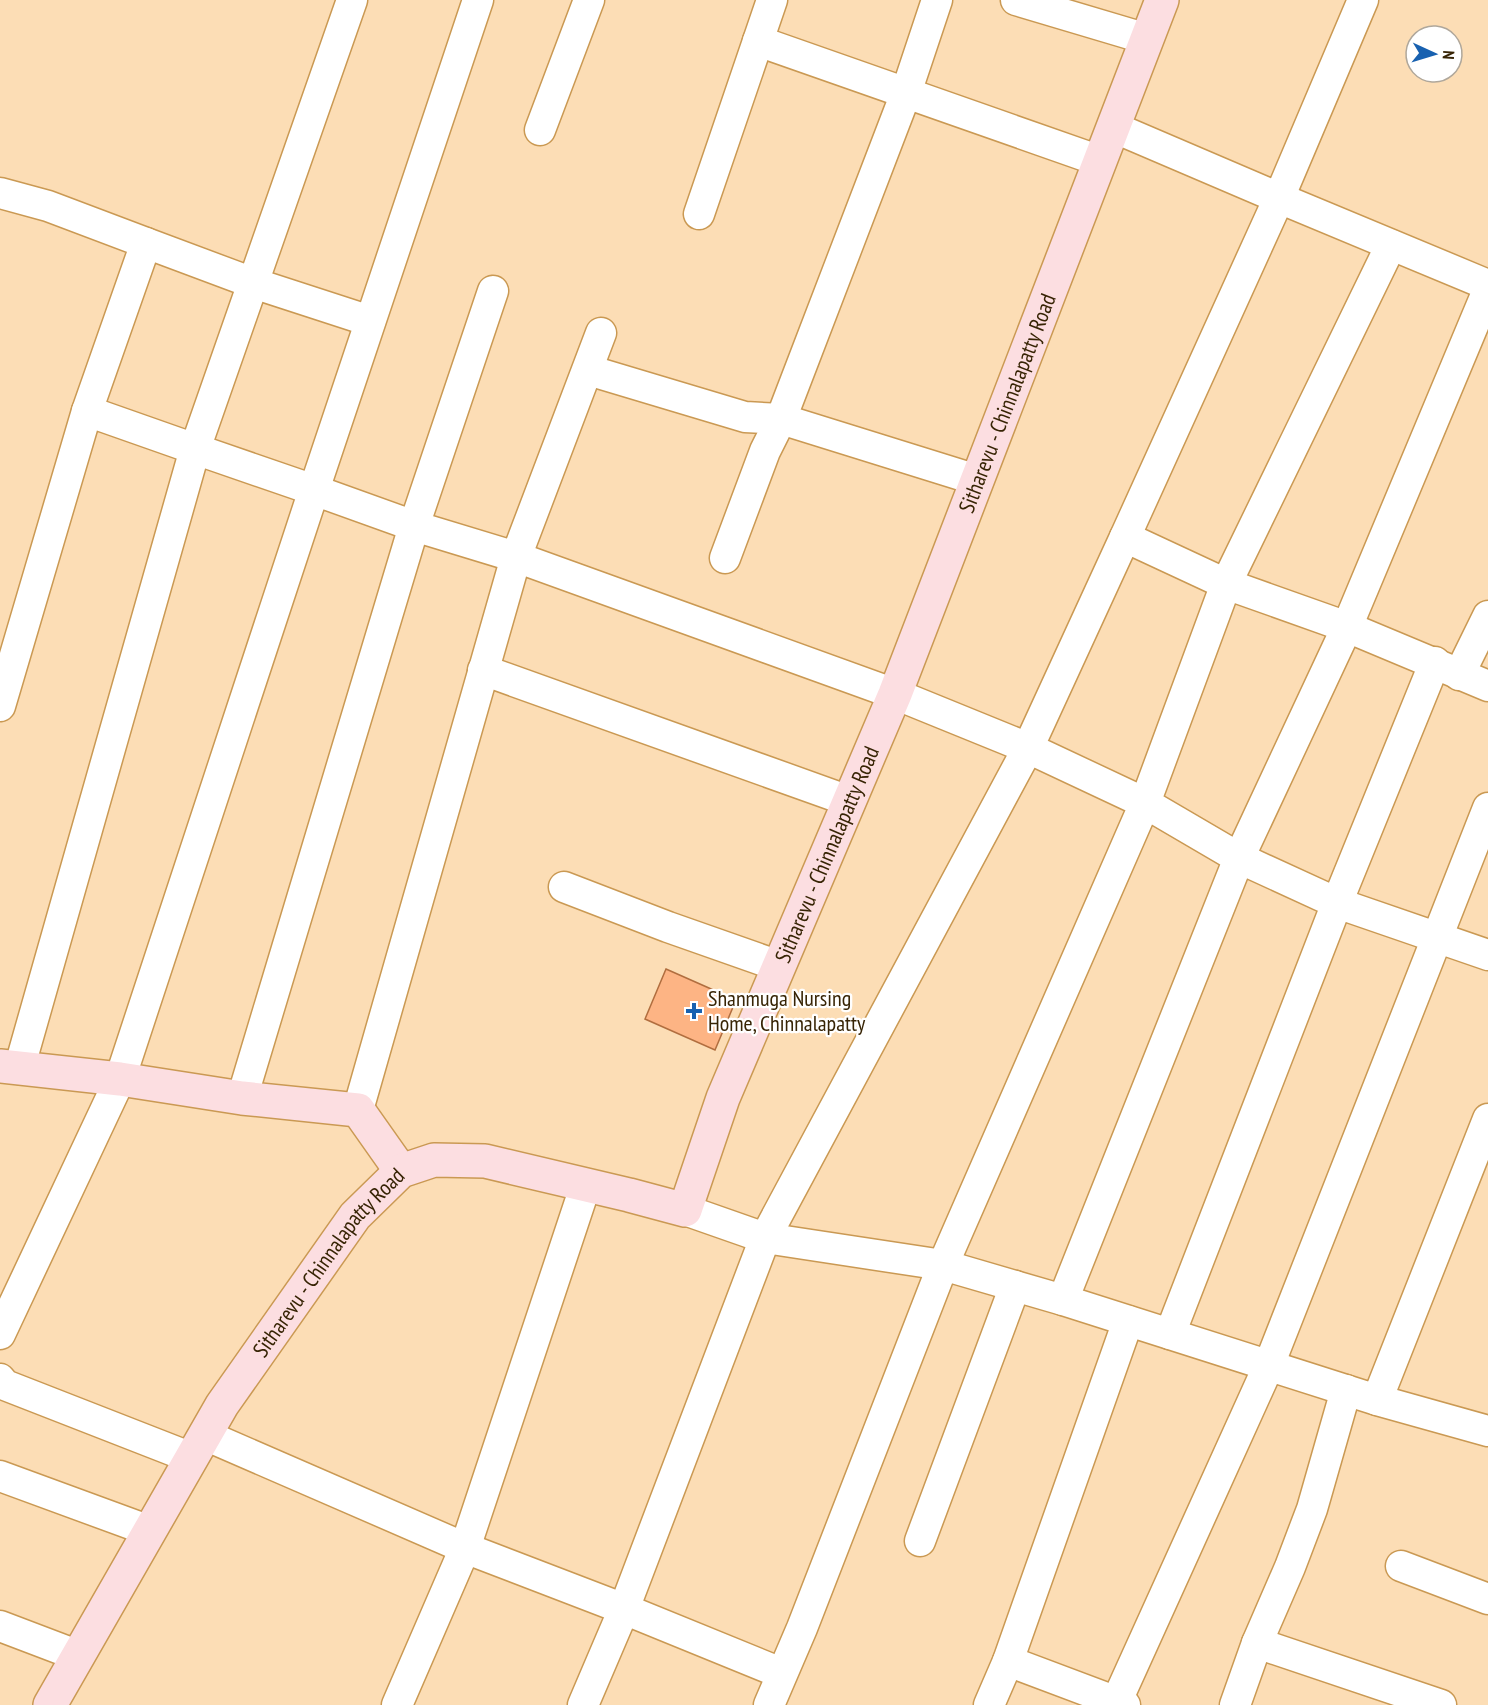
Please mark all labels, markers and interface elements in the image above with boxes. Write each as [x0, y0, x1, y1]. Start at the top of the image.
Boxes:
north arrow [1404, 24, 1464, 84]
text: N [1439, 50, 1459, 60]
street label: Sitharevu - Chinnalapatty Road [952, 290, 1062, 517]
street label: Sitharevu - Chinnalapatty Road [768, 742, 885, 967]
place label: Shanmuga Nursing Home, Chinnalapatty [708, 984, 866, 1037]
marker: Shanmuga Nursing Home, Chinnalapatty [685, 1002, 703, 1020]
street label: Sitharevu - Chinnalapatty Road [246, 1162, 410, 1362]

